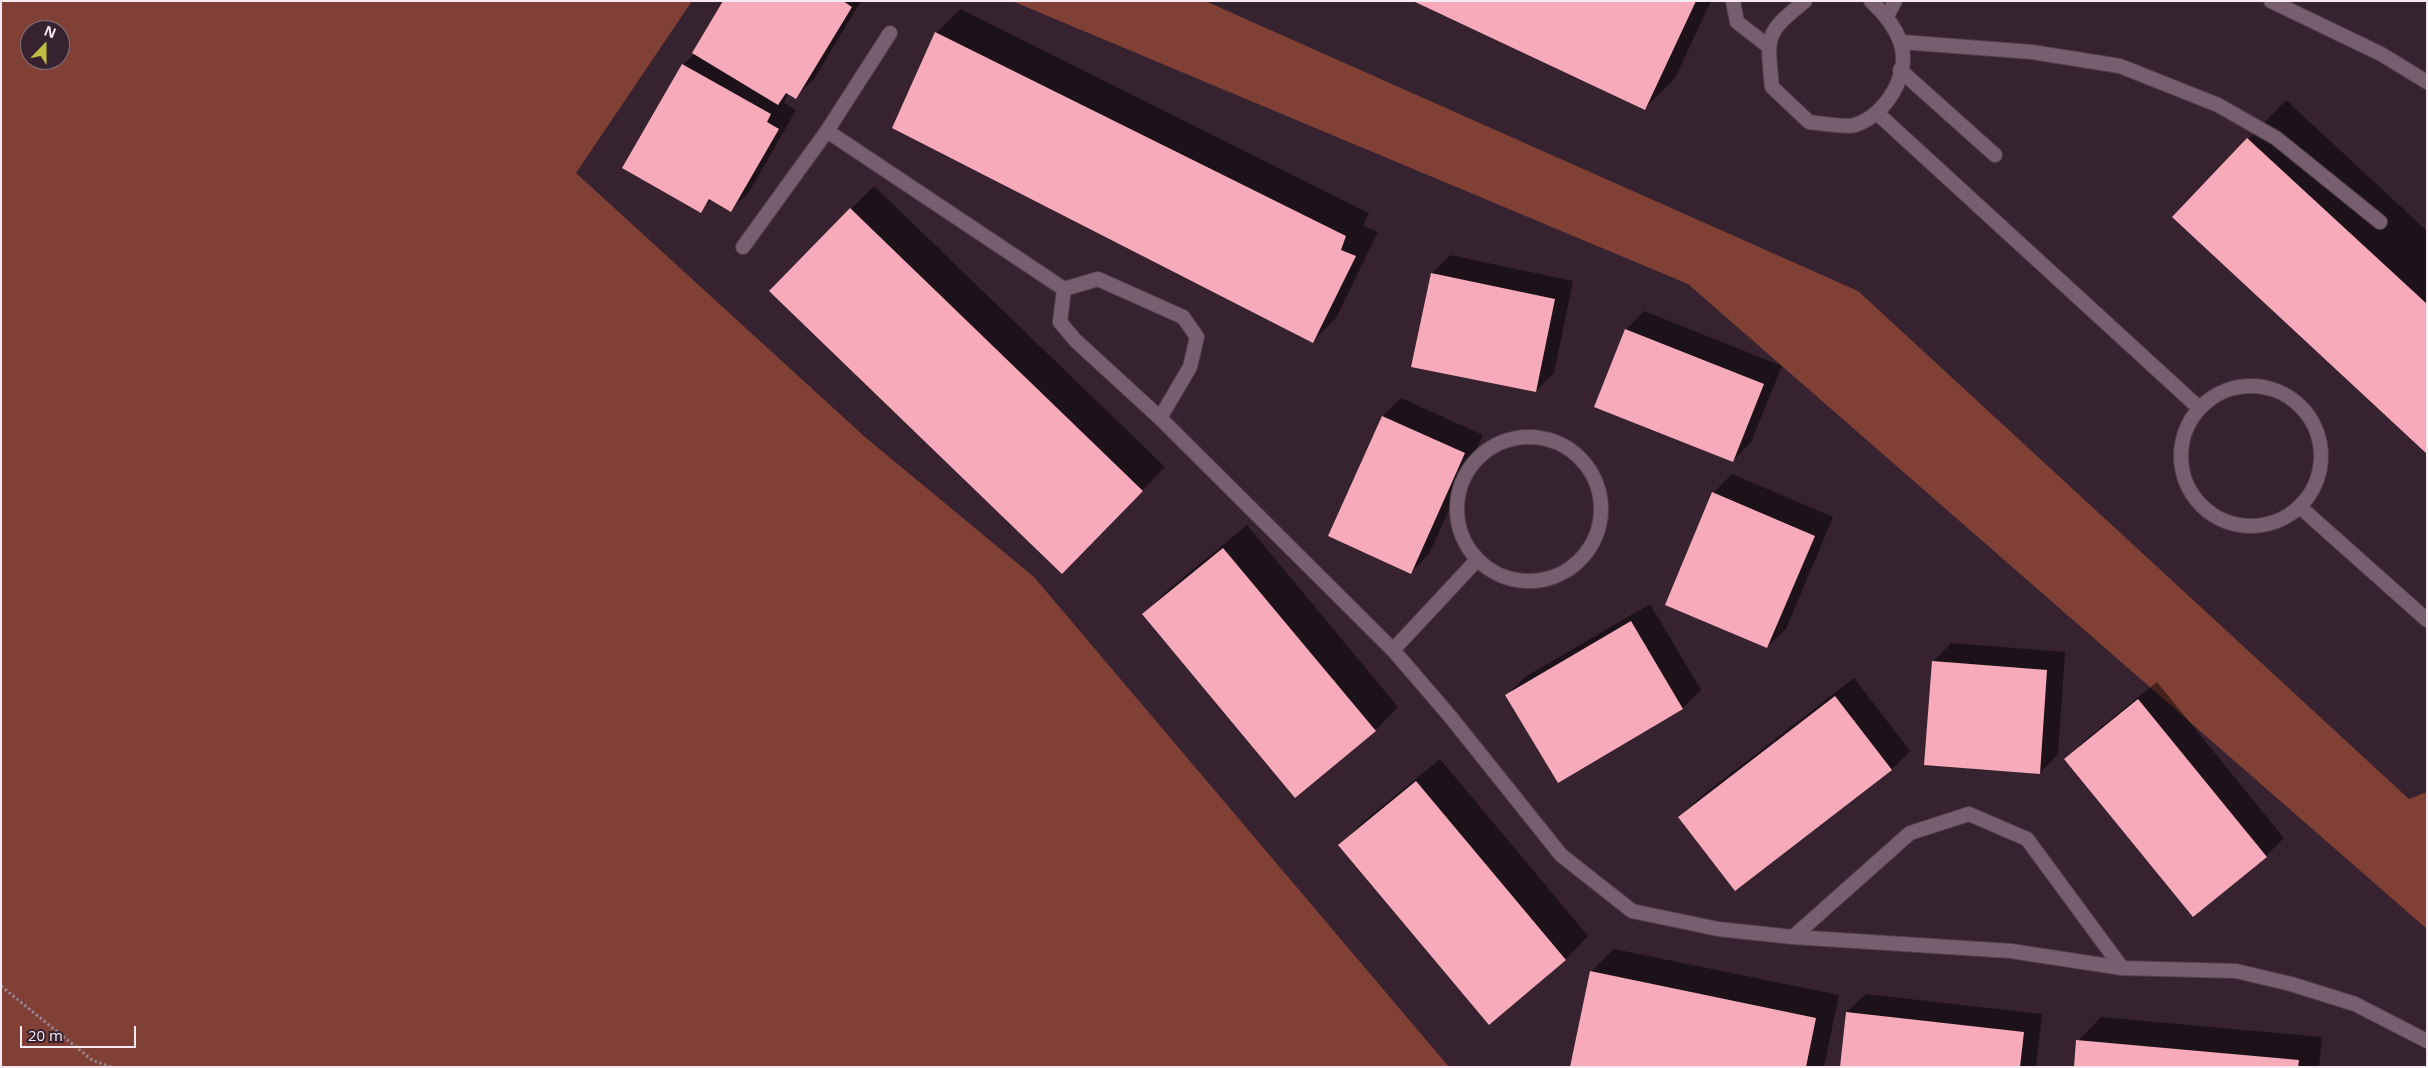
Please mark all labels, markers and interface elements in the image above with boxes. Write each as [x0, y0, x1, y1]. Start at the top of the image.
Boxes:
north arrow [20, 20, 70, 70]
text: N [42, 21, 59, 42]
scale bar [22, 1016, 139, 1048]
text: 20 m [28, 1025, 63, 1045]

